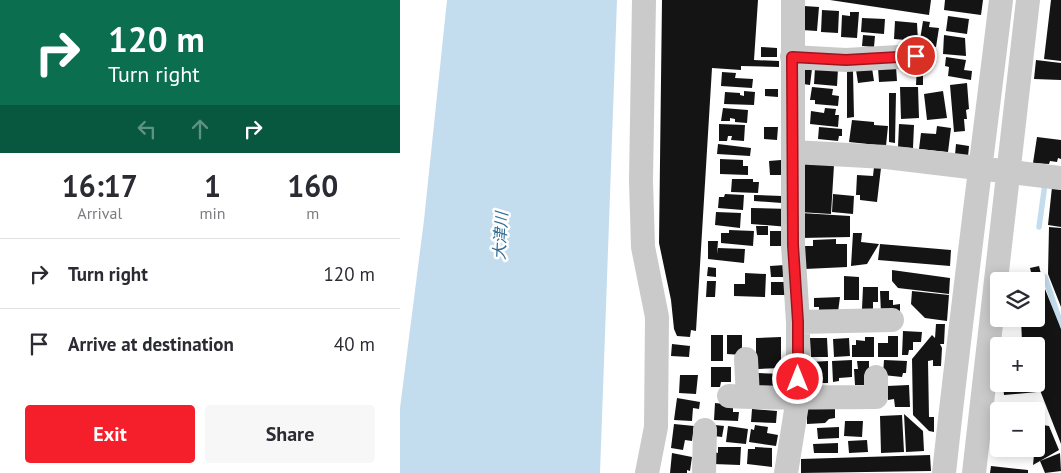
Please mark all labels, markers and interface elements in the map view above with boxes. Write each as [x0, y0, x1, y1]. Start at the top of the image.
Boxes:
text: 120 m [108, 16, 205, 62]
icon: right [25, 20, 90, 85]
pin [895, 35, 937, 77]
icon: arrive [902, 42, 930, 70]
text: Turn right [108, 60, 200, 88]
icon: left [133, 115, 161, 143]
icon: ahead [186, 115, 214, 143]
icon: right [239, 115, 267, 143]
text: 16:17 [62, 166, 138, 205]
text: 1 [204, 166, 221, 205]
text: 160 [287, 166, 338, 205]
text: Arrival [77, 203, 122, 223]
text: min [200, 203, 226, 223]
text: m [306, 203, 319, 223]
water label: 大津川 [489, 210, 511, 260]
icon: right [25, 260, 53, 288]
text: Turn right [68, 262, 148, 286]
text: 120 m [323, 262, 375, 286]
map controls [990, 272, 1045, 457]
button: layers [990, 272, 1045, 327]
icon: arrive [25, 330, 53, 358]
text: Arrive at destination [68, 332, 234, 356]
text: 40 m [334, 332, 375, 356]
button: + [990, 337, 1045, 392]
position arrow [771, 352, 823, 404]
button: − [990, 402, 1045, 457]
button: Exit [25, 405, 195, 463]
button: Share [205, 405, 375, 463]

